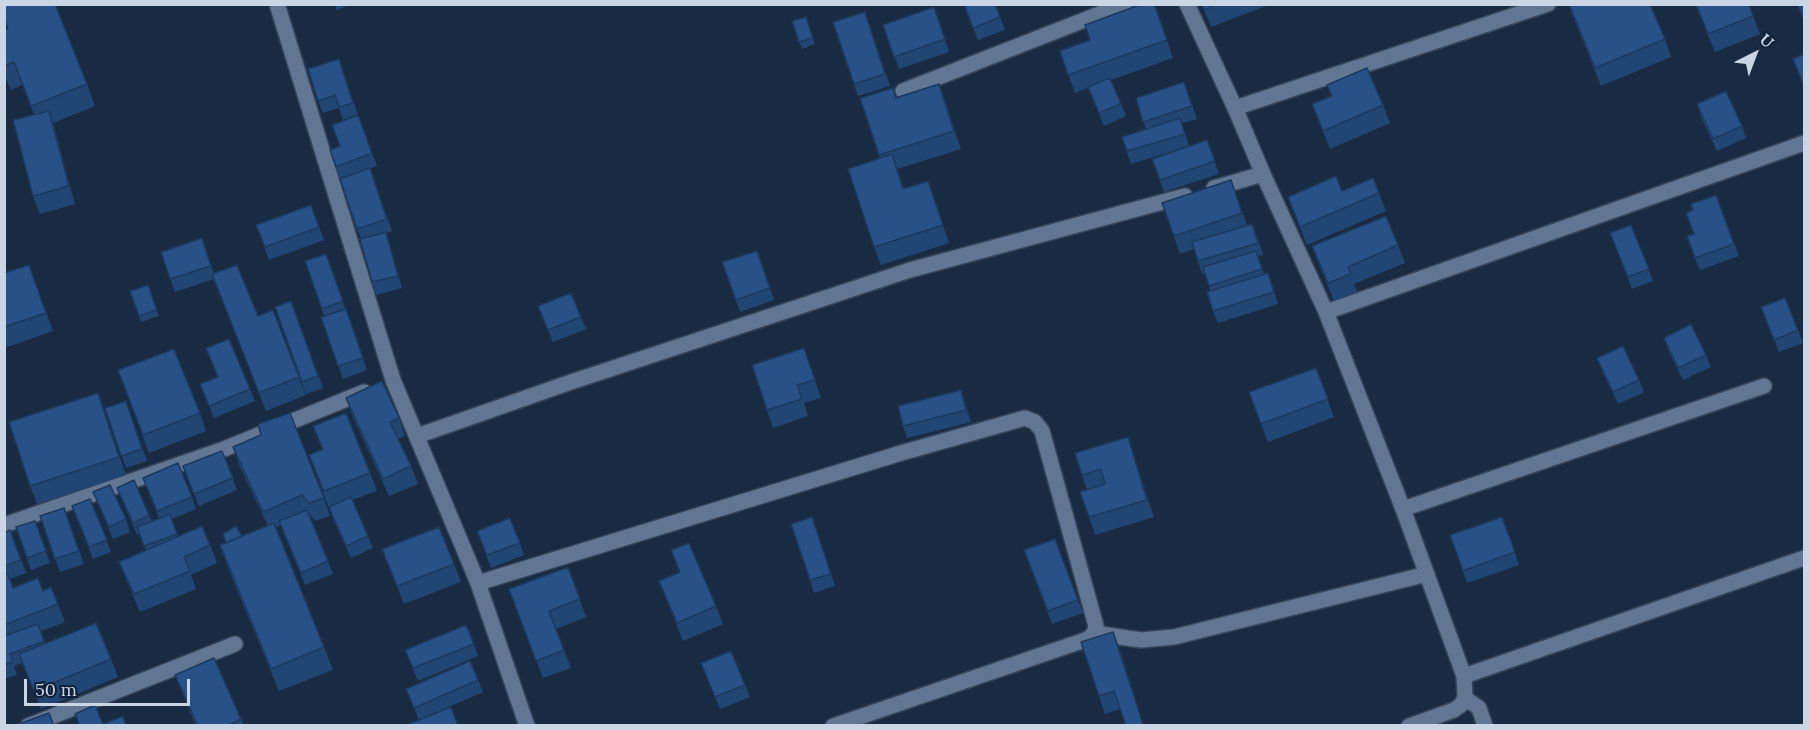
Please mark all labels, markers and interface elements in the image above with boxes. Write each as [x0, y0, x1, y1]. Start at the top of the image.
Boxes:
north arrow [1725, 24, 1785, 84]
text: U [1756, 29, 1778, 52]
scale bar [27, 667, 194, 705]
text: 50 m [35, 678, 77, 701]

